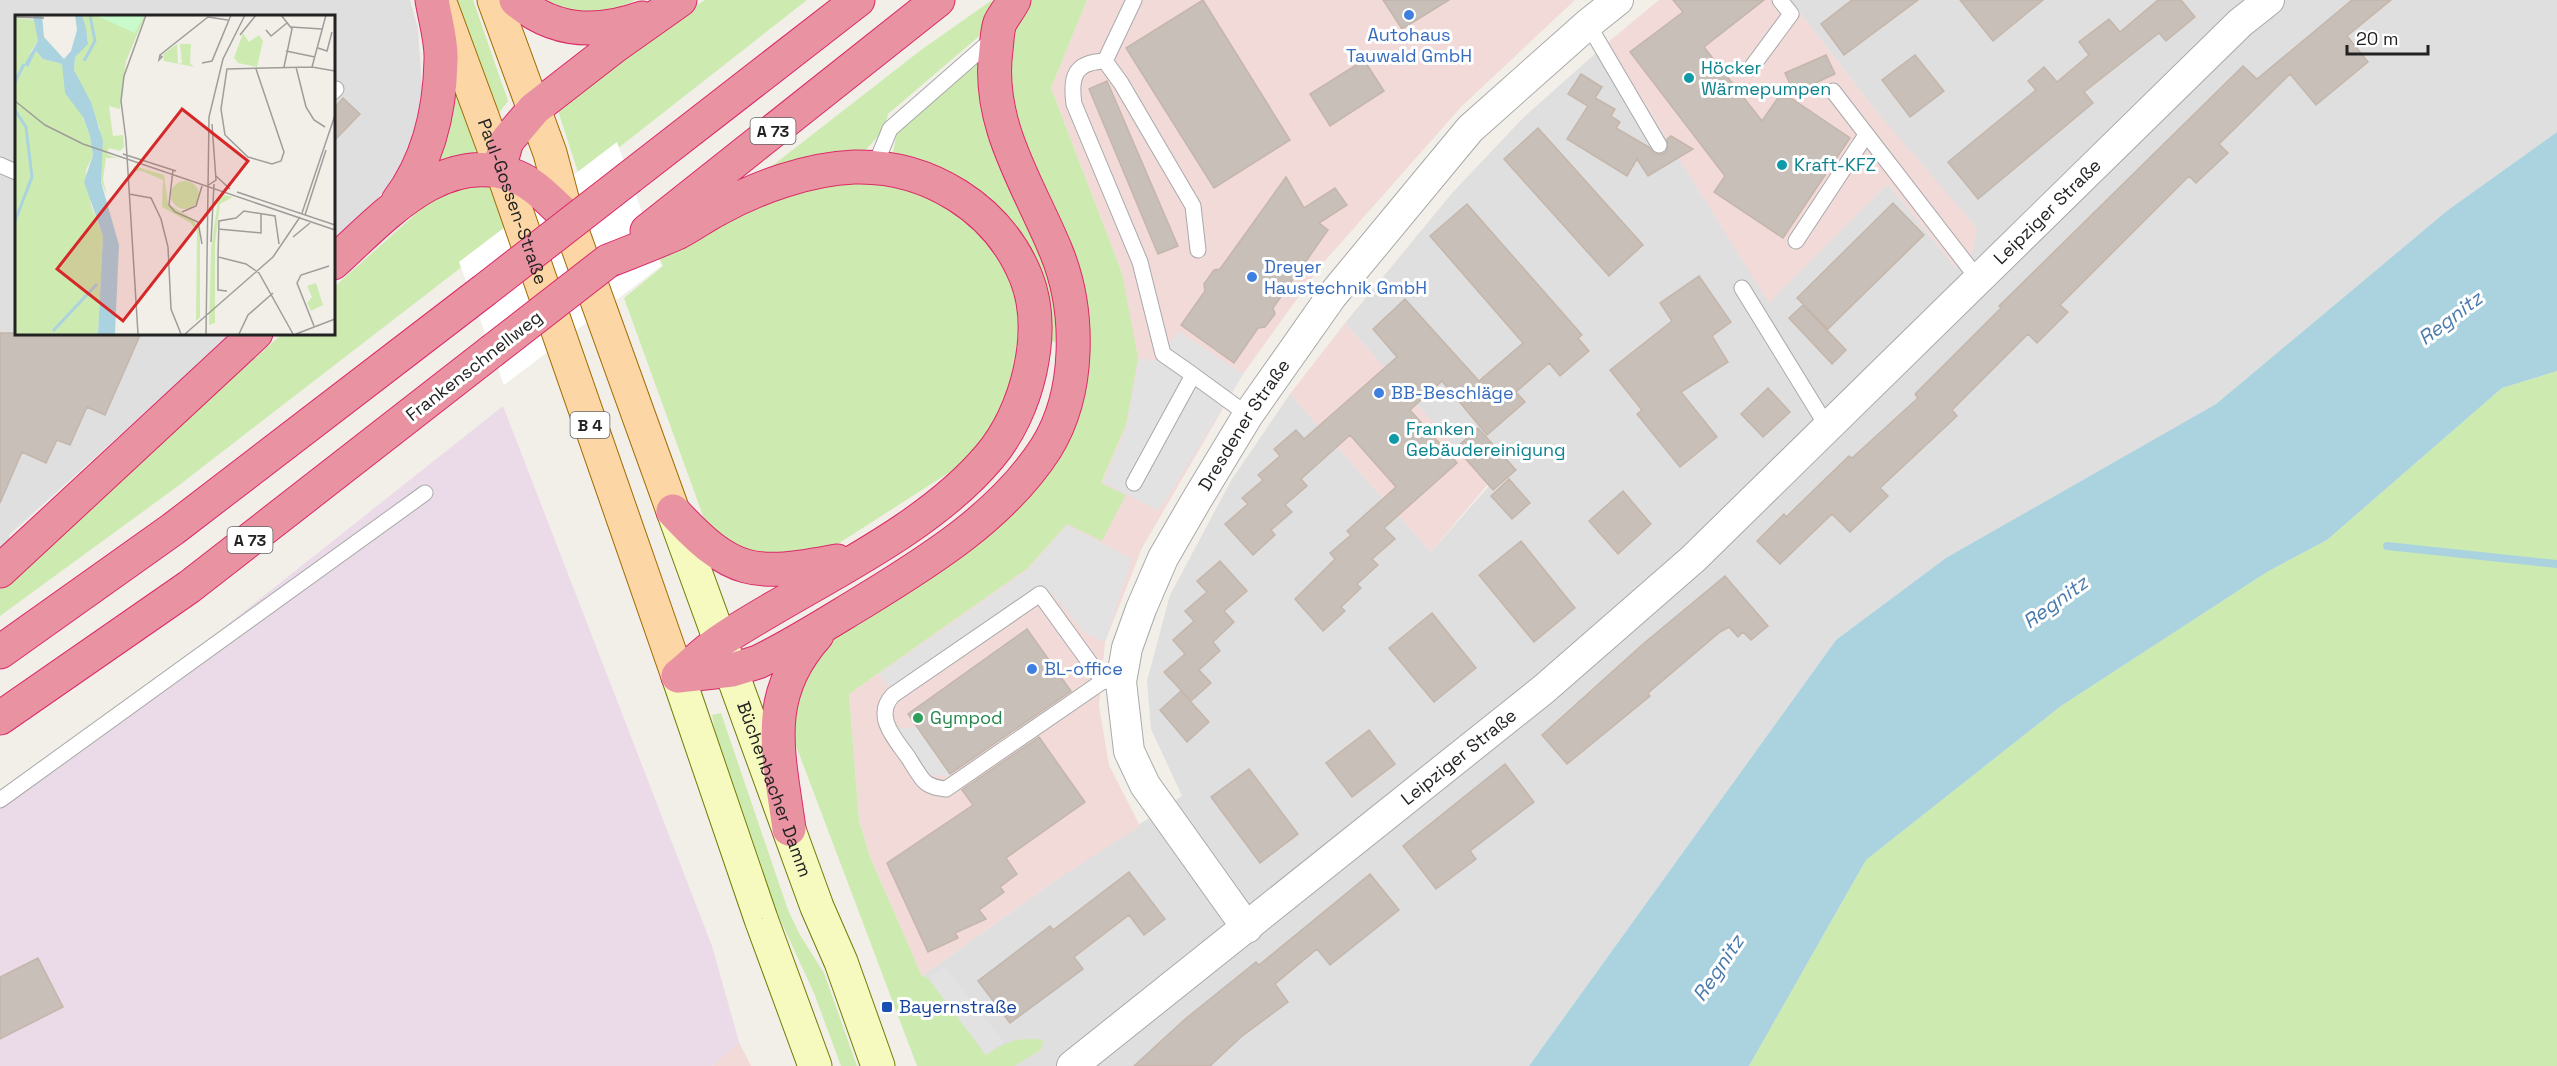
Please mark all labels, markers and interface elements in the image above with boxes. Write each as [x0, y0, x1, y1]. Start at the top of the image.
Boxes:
marker: Autohaus Tauwald GmbH [1402, 8, 1416, 22]
inset map [15, 15, 334, 334]
scale bar [2347, 18, 2428, 56]
place label: Autohaus Tauwald GmbH [1346, 23, 1472, 67]
text: 20 m [2356, 27, 2399, 50]
place label: Höcker Wärmepumpen [1701, 56, 1831, 100]
marker: Höcker Wärmepumpen [1682, 71, 1696, 85]
street label: Paul-Gossen-Straße [473, 115, 553, 287]
road number: A 73 [750, 118, 796, 144]
place label: Kraft-KFZ [1794, 153, 1876, 176]
street label: Leipziger Straße [1988, 154, 2106, 269]
marker: Kraft-KFZ [1775, 158, 1789, 172]
place label: Dreyer Haustechnik GmbH [1264, 255, 1427, 299]
marker: Dreyer Haustechnik GmbH [1245, 270, 1259, 284]
water label: Regnitz [2413, 284, 2489, 351]
street label: Frankenschnellweg [401, 305, 546, 426]
street label: Dresdener Straße [1193, 355, 1295, 495]
place label: BB-Beschläge [1391, 381, 1514, 404]
marker: BB-Beschläge [1372, 386, 1386, 400]
road number: B 4 [570, 412, 610, 438]
place label: Franken Gebäudereinigung [1406, 417, 1566, 461]
marker: Franken Gebäudereinigung [1387, 432, 1401, 446]
road number: A 73 [228, 527, 272, 553]
water label: Regnitz [2017, 569, 2094, 634]
place label: BL-office [1044, 657, 1123, 680]
marker: BL-office [1025, 662, 1039, 676]
street label: Büchenbacher Damm [732, 698, 817, 880]
street label: Leipziger Straße [1396, 703, 1521, 810]
place label: Gympod [930, 706, 1003, 729]
marker: Gympod [911, 711, 925, 725]
water label: Regnitz [1687, 929, 1750, 1006]
place label: Bayernstraße [899, 995, 1017, 1018]
marker: Bayernstraße [880, 1000, 894, 1014]

